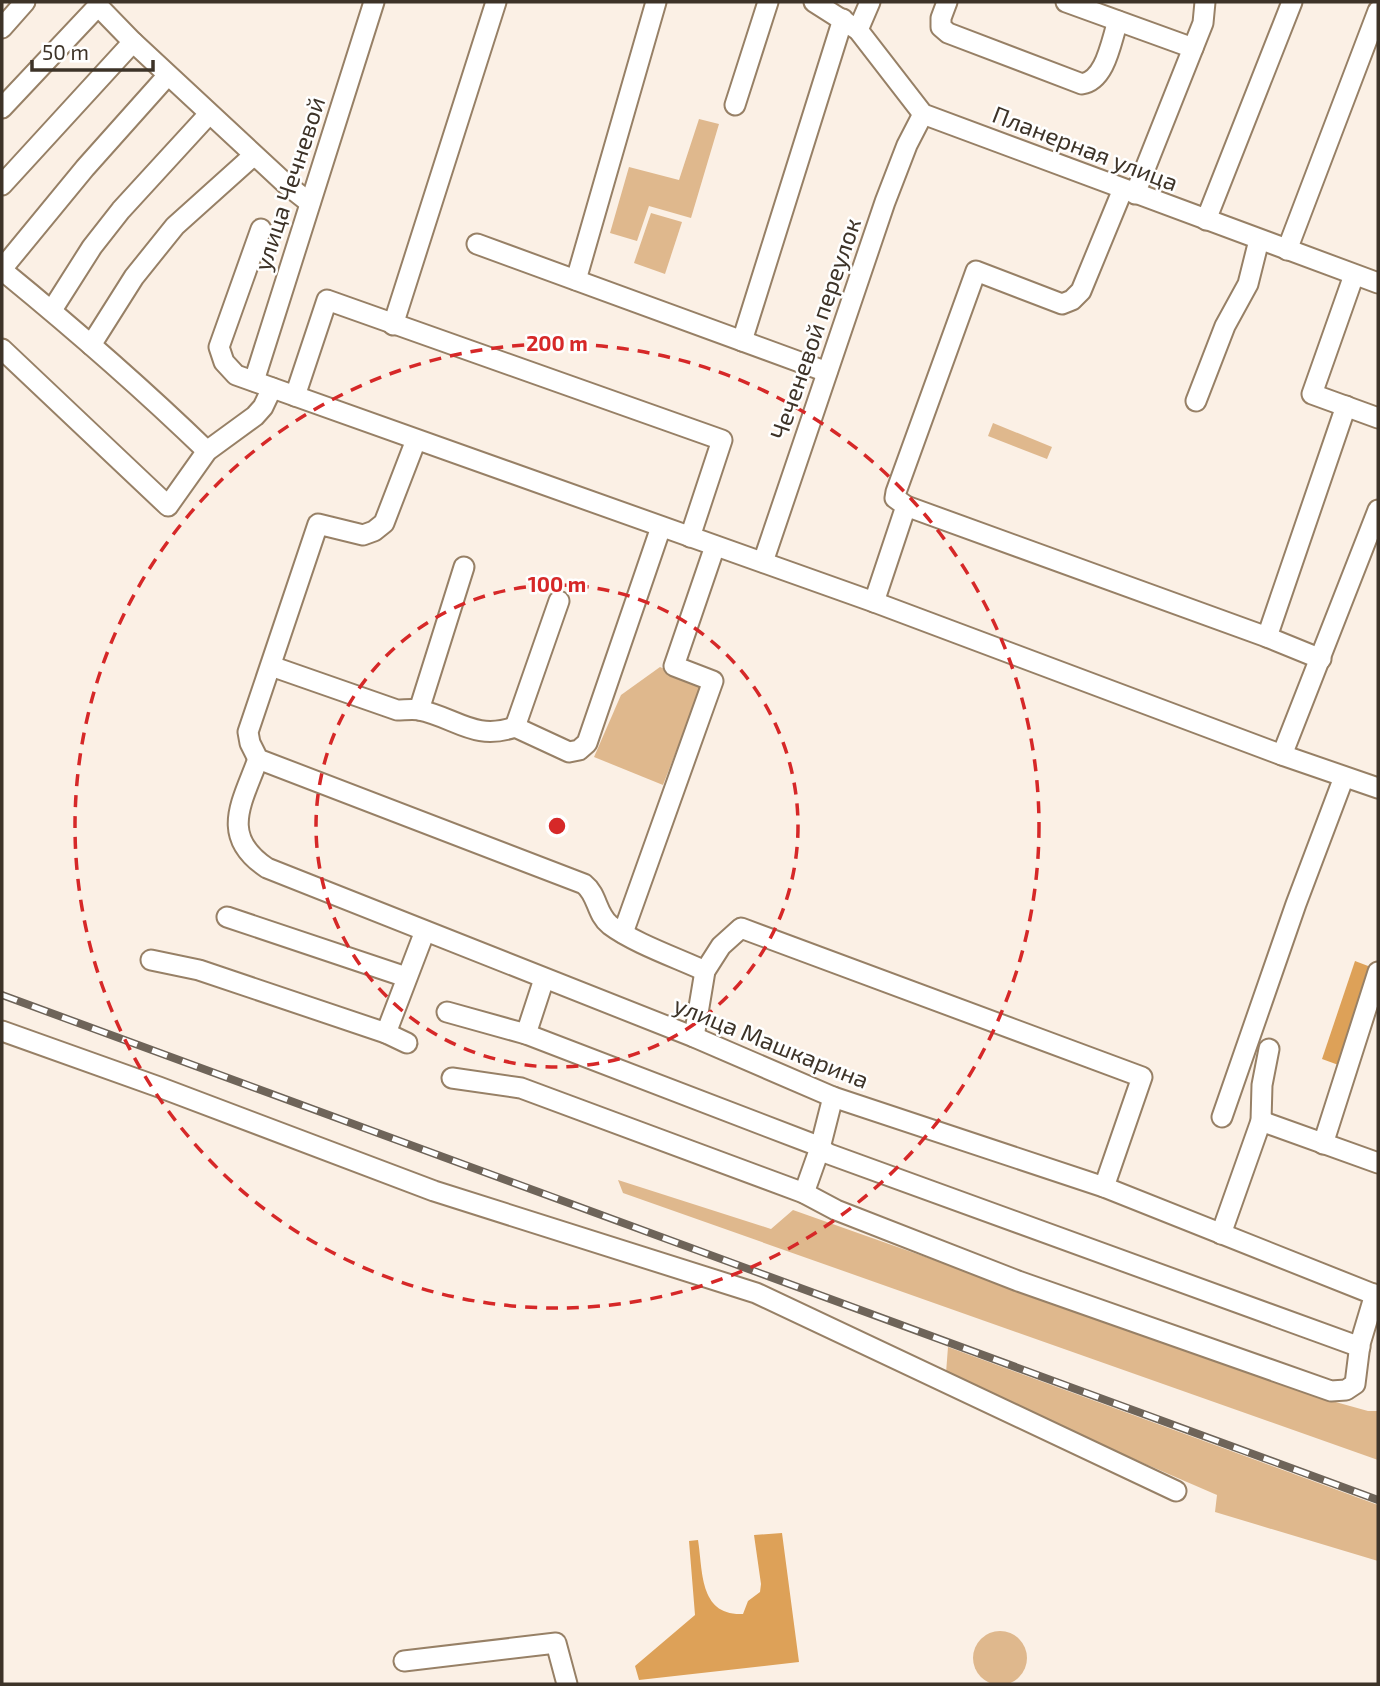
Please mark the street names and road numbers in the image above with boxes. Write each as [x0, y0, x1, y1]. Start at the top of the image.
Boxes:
street label: улица Чечневой [247, 93, 331, 274]
street label: Планерная улица [988, 99, 1182, 197]
street label: Чеченевой переулок [763, 214, 867, 444]
street label: улица Машкарина [670, 989, 873, 1095]

